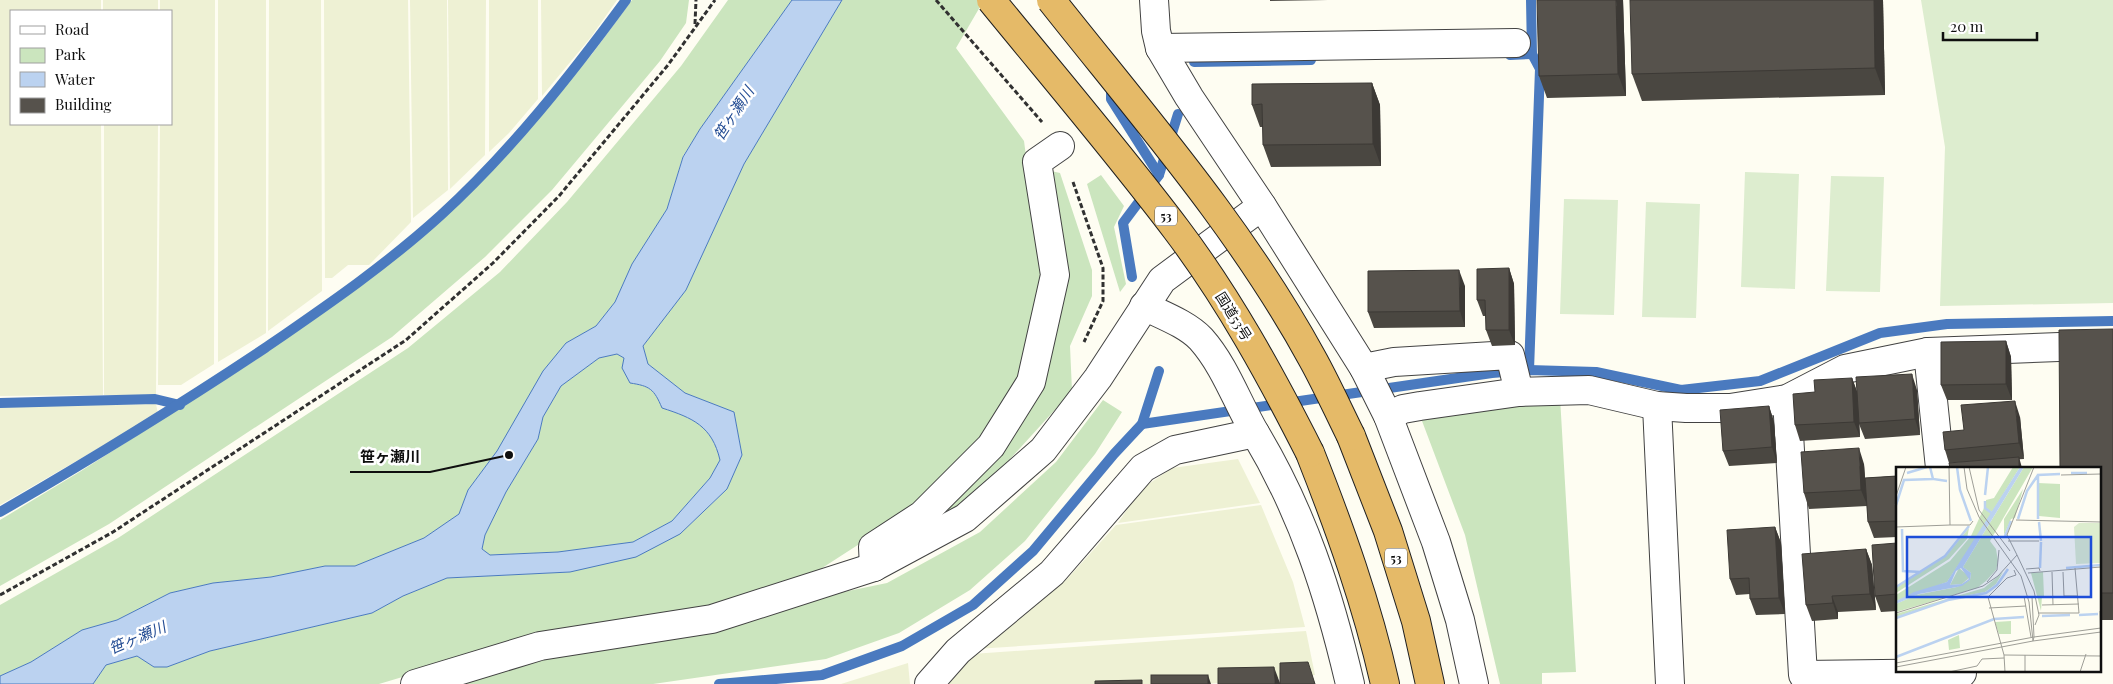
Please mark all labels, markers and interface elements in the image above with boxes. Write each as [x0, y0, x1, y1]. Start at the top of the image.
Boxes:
legend [10, 10, 172, 125]
scale bar [1943, 10, 2037, 42]
text: 20 m [1950, 16, 1984, 36]
text: Road [55, 19, 89, 39]
text: Park [55, 44, 87, 64]
text: Water [54, 69, 95, 89]
water label: 笹ヶ瀬川 [708, 81, 759, 144]
text: Building [55, 94, 112, 114]
road number: 53 [1155, 207, 1177, 226]
street label: 国道53号 [1212, 288, 1256, 344]
callout: 笹ヶ瀬川 [350, 442, 430, 472]
text: 笹ヶ瀬川 [360, 446, 420, 466]
inset map [1896, 467, 2100, 672]
road number: 53 [1385, 548, 1407, 568]
water label: 笹ヶ瀬川 [105, 615, 170, 658]

